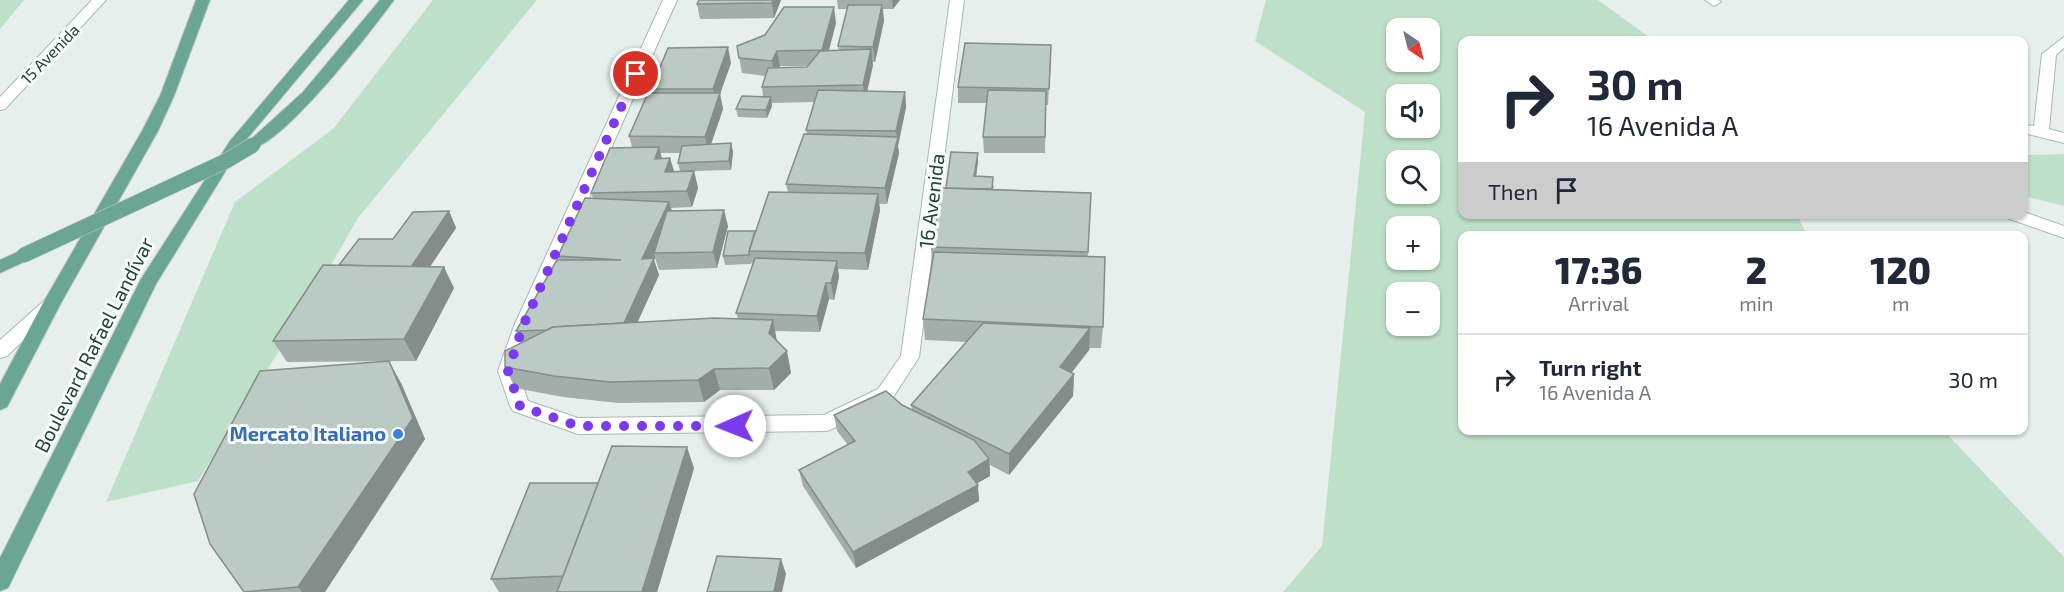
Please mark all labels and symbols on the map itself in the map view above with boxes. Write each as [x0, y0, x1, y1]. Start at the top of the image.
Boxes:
north arrow [1386, 18, 1440, 72]
street label: 15 Avenida [16, 20, 83, 88]
pin [610, 48, 661, 99]
street label: 16 Avenida [913, 152, 949, 250]
street label: Boulevard Rafael Landívar [28, 233, 158, 456]
position arrow [703, 394, 767, 458]
place label: Mercato Italiano [229, 421, 386, 445]
marker: Mercato Italiano [391, 427, 405, 441]

